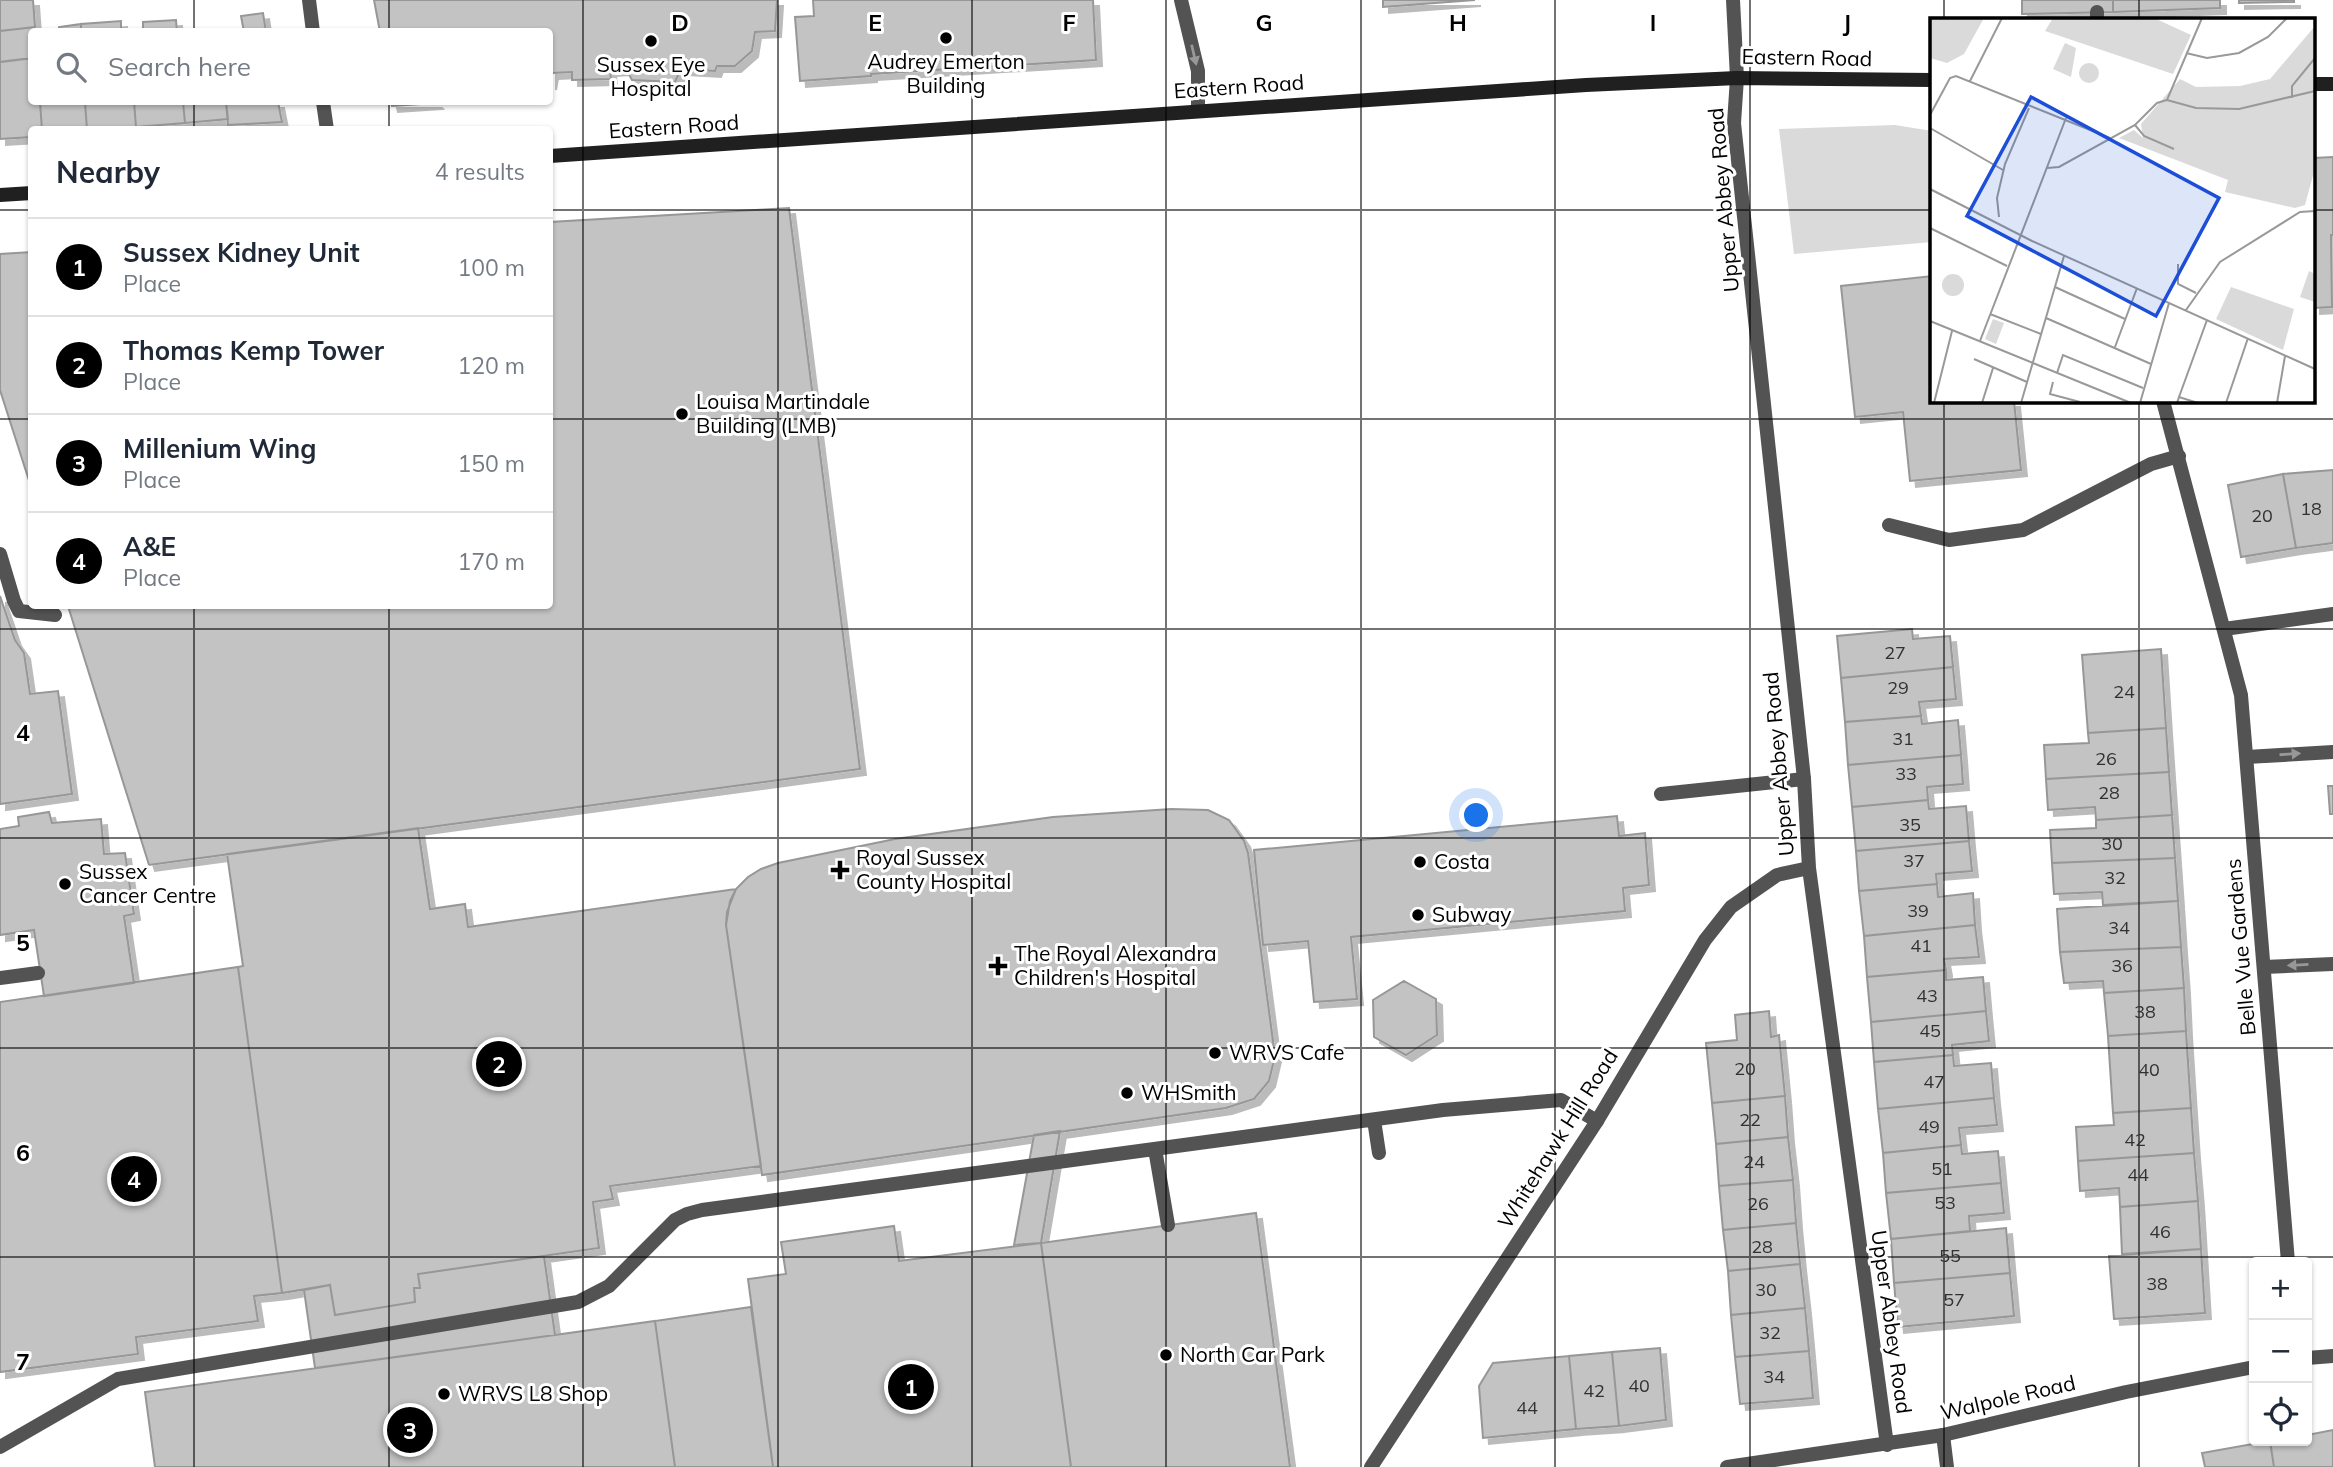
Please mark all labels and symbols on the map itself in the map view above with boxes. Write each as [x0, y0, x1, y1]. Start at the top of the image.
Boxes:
text: D [671, 8, 689, 37]
text: E [868, 8, 882, 37]
text: F [1062, 8, 1076, 37]
text: G [1255, 8, 1273, 37]
text: H [1449, 8, 1467, 37]
text: I [1650, 8, 1656, 37]
text: J [1843, 8, 1851, 37]
inset map [1930, 18, 2316, 402]
marker: Audrey Emerton Building [938, 30, 954, 46]
marker: Sussex Eye Hospital [643, 33, 659, 49]
street label: Eastern Road [1741, 43, 1873, 71]
one-way arrow [1188, 44, 1199, 66]
place label: Audrey Emerton Building [867, 48, 1025, 98]
place label: Sussex Eye Hospital [597, 51, 705, 101]
street label: Eastern Road [1173, 68, 1305, 104]
street label: Upper Abbey Road [1702, 107, 1744, 293]
street label: Eastern Road [608, 108, 740, 144]
place label: Louisa Martindale Building (LMB) [696, 388, 870, 438]
marker: Louisa Martindale Building (LMB) [674, 406, 690, 422]
house number: 18 [2300, 497, 2322, 520]
house number: 20 [2251, 504, 2273, 527]
house number: 27 [1884, 641, 1906, 664]
street label: Upper Abbey Road [1757, 671, 1799, 857]
house number: 29 [1887, 676, 1909, 699]
house number: 24 [2113, 680, 2135, 703]
text: 4 [16, 718, 30, 747]
house number: 31 [1892, 727, 1914, 750]
house number: 26 [2095, 747, 2117, 770]
one-way arrow [2279, 749, 2301, 760]
house number: 33 [1895, 762, 1917, 785]
house number: 28 [2098, 781, 2120, 804]
your location [1459, 798, 1493, 832]
house number: 35 [1899, 813, 1921, 836]
house number: 30 [2101, 832, 2123, 855]
place label: Royal Sussex County Hospital [856, 844, 1011, 894]
place label: Costa [1434, 848, 1490, 874]
house number: 37 [1903, 849, 1925, 872]
marker: Costa [1412, 854, 1428, 870]
place label: Sussex Cancer Centre [79, 858, 216, 908]
street label: Belle Vue Gardens [2219, 858, 2261, 1037]
marker: Royal Sussex County Hospital [830, 860, 850, 880]
house number: 32 [2104, 866, 2126, 889]
marker: Sussex Cancer Centre [57, 876, 73, 892]
house number: 39 [1907, 899, 1929, 922]
place label: Subway [1432, 901, 1511, 927]
marker: Subway [1410, 907, 1426, 923]
house number: 34 [2108, 916, 2130, 939]
text: 5 [16, 928, 30, 957]
house number: 41 [1910, 934, 1932, 957]
place label: The Royal Alexandra Children's Hospital [1014, 940, 1217, 990]
house number: 36 [2111, 954, 2133, 977]
marker: The Royal Alexandra Children's Hospital [988, 956, 1008, 976]
one-way arrow [2287, 960, 2309, 971]
house number: 43 [1916, 984, 1938, 1007]
house number: 38 [2134, 1000, 2156, 1023]
house number: 45 [1919, 1019, 1941, 1042]
pin: 2 [476, 1038, 522, 1090]
place label: WRVS Cafe [1229, 1039, 1344, 1065]
street label: Whitehawk Hill Road [1491, 1044, 1623, 1233]
marker: WRVS Cafe [1207, 1045, 1223, 1061]
house number: 20 [1734, 1057, 1756, 1080]
house number: 40 [2138, 1058, 2160, 1081]
house number: 47 [1923, 1070, 1945, 1093]
place label: WHSmith [1141, 1079, 1237, 1105]
marker: WHSmith [1119, 1085, 1135, 1101]
house number: 22 [1739, 1108, 1761, 1131]
house number: 49 [1918, 1115, 1940, 1138]
house number: 42 [2124, 1128, 2146, 1151]
text: 6 [16, 1138, 30, 1167]
house number: 24 [1743, 1150, 1765, 1173]
pin: 4 [111, 1153, 157, 1205]
house number: 51 [1931, 1157, 1953, 1180]
house number: 44 [2127, 1163, 2149, 1186]
house number: 53 [1934, 1191, 1956, 1214]
house number: 26 [1747, 1192, 1769, 1215]
house number: 46 [2149, 1220, 2171, 1243]
street label: Upper Abbey Road [1866, 1228, 1918, 1415]
house number: 28 [1751, 1235, 1773, 1258]
house number: 55 [1939, 1244, 1961, 1267]
house number: 38 [2146, 1272, 2168, 1295]
house number: 30 [1755, 1278, 1777, 1301]
house number: 57 [1943, 1288, 1965, 1311]
house number: 32 [1759, 1321, 1781, 1344]
place label: North Car Park [1180, 1341, 1325, 1367]
text: 7 [16, 1347, 30, 1376]
marker: North Car Park [1158, 1347, 1174, 1363]
pin: 1 [888, 1361, 934, 1413]
house number: 34 [1763, 1365, 1785, 1388]
street label: Walpole Road [1938, 1369, 2078, 1425]
house number: 40 [1628, 1374, 1650, 1397]
house number: 42 [1583, 1379, 1605, 1402]
place label: WRVS L8 Shop [458, 1380, 608, 1406]
marker: WRVS L8 Shop [436, 1386, 452, 1402]
house number: 44 [1516, 1396, 1538, 1419]
pin: 3 [387, 1404, 433, 1456]

